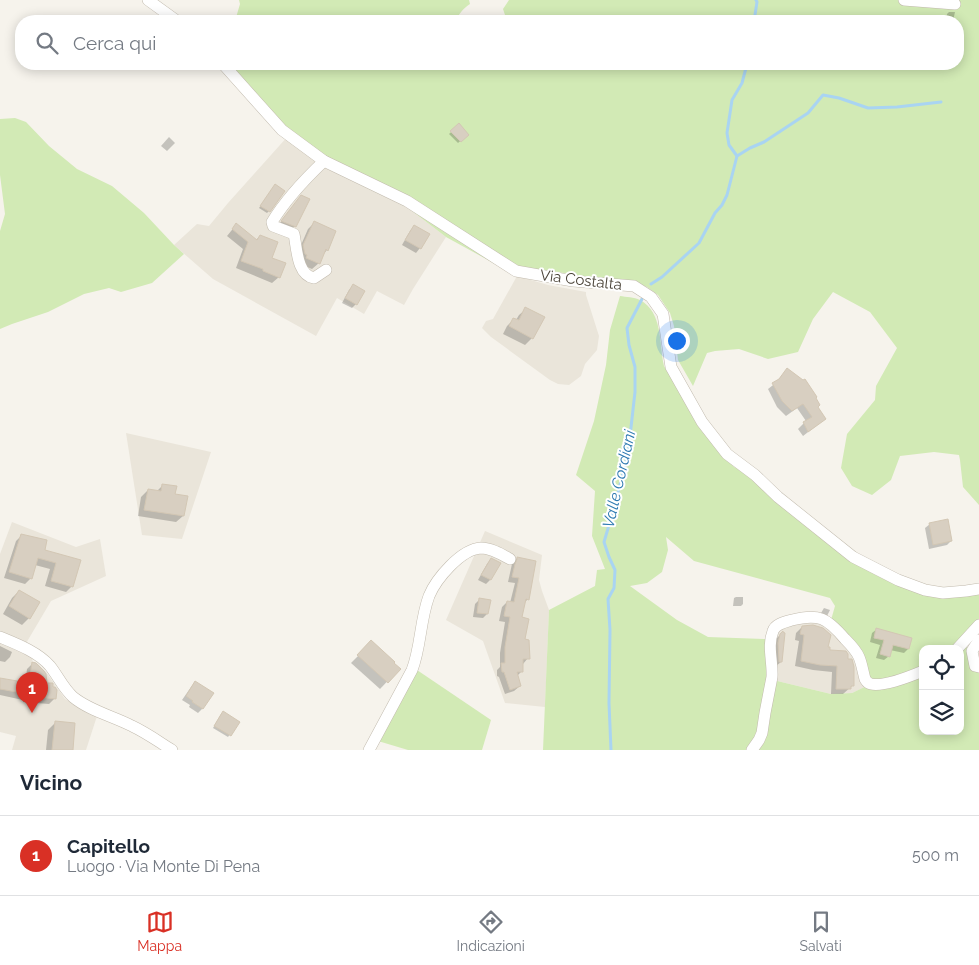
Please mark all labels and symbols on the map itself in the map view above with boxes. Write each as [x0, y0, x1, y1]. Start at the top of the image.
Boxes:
street label: Via Costalta [539, 266, 623, 294]
your location [664, 328, 690, 354]
water label: Valle Cordiani [599, 428, 640, 530]
pin: 1 [16, 672, 48, 713]

